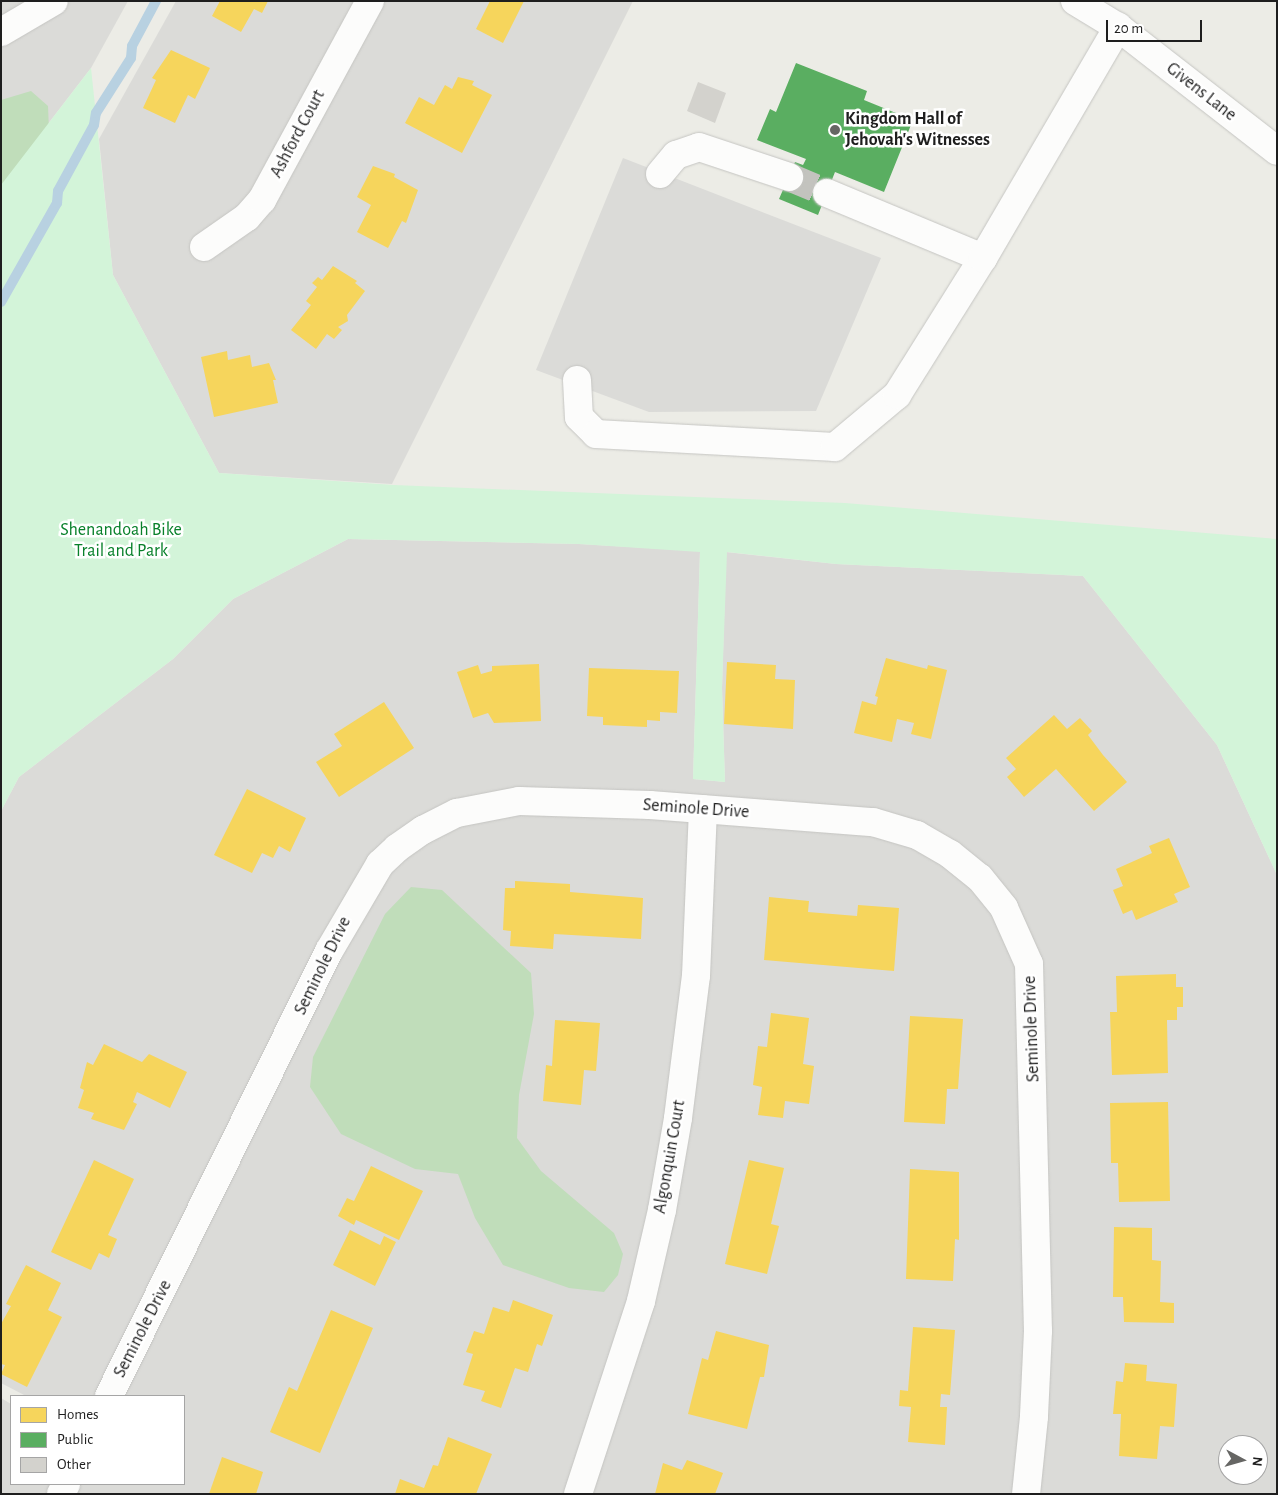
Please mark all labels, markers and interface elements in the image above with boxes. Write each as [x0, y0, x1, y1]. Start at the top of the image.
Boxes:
scale bar [1108, 10, 1204, 42]
text: 20 m [1114, 21, 1143, 36]
street label: Givens Lane [1162, 58, 1240, 126]
street label: Ashford Court [266, 86, 330, 182]
place label: Kingdom Hall of Jehovah's Witnesses [845, 109, 990, 152]
marker: Kingdom Hall of Jehovah's Witnesses [829, 124, 841, 136]
park label: Shenandoah Bike Trail and Park [60, 520, 182, 562]
street label: Seminole Drive [642, 795, 750, 823]
street label: Seminole Drive [290, 913, 356, 1019]
street label: Seminole Drive [1019, 975, 1045, 1083]
street label: Algonquin Court [649, 1099, 691, 1215]
street label: Seminole Drive [109, 1277, 177, 1381]
legend [10, 1395, 185, 1485]
text: Homes [57, 1407, 99, 1422]
text: Public [57, 1432, 93, 1447]
north arrow [1218, 1435, 1268, 1485]
text: N [1249, 1456, 1264, 1467]
text: Other [57, 1457, 91, 1472]

